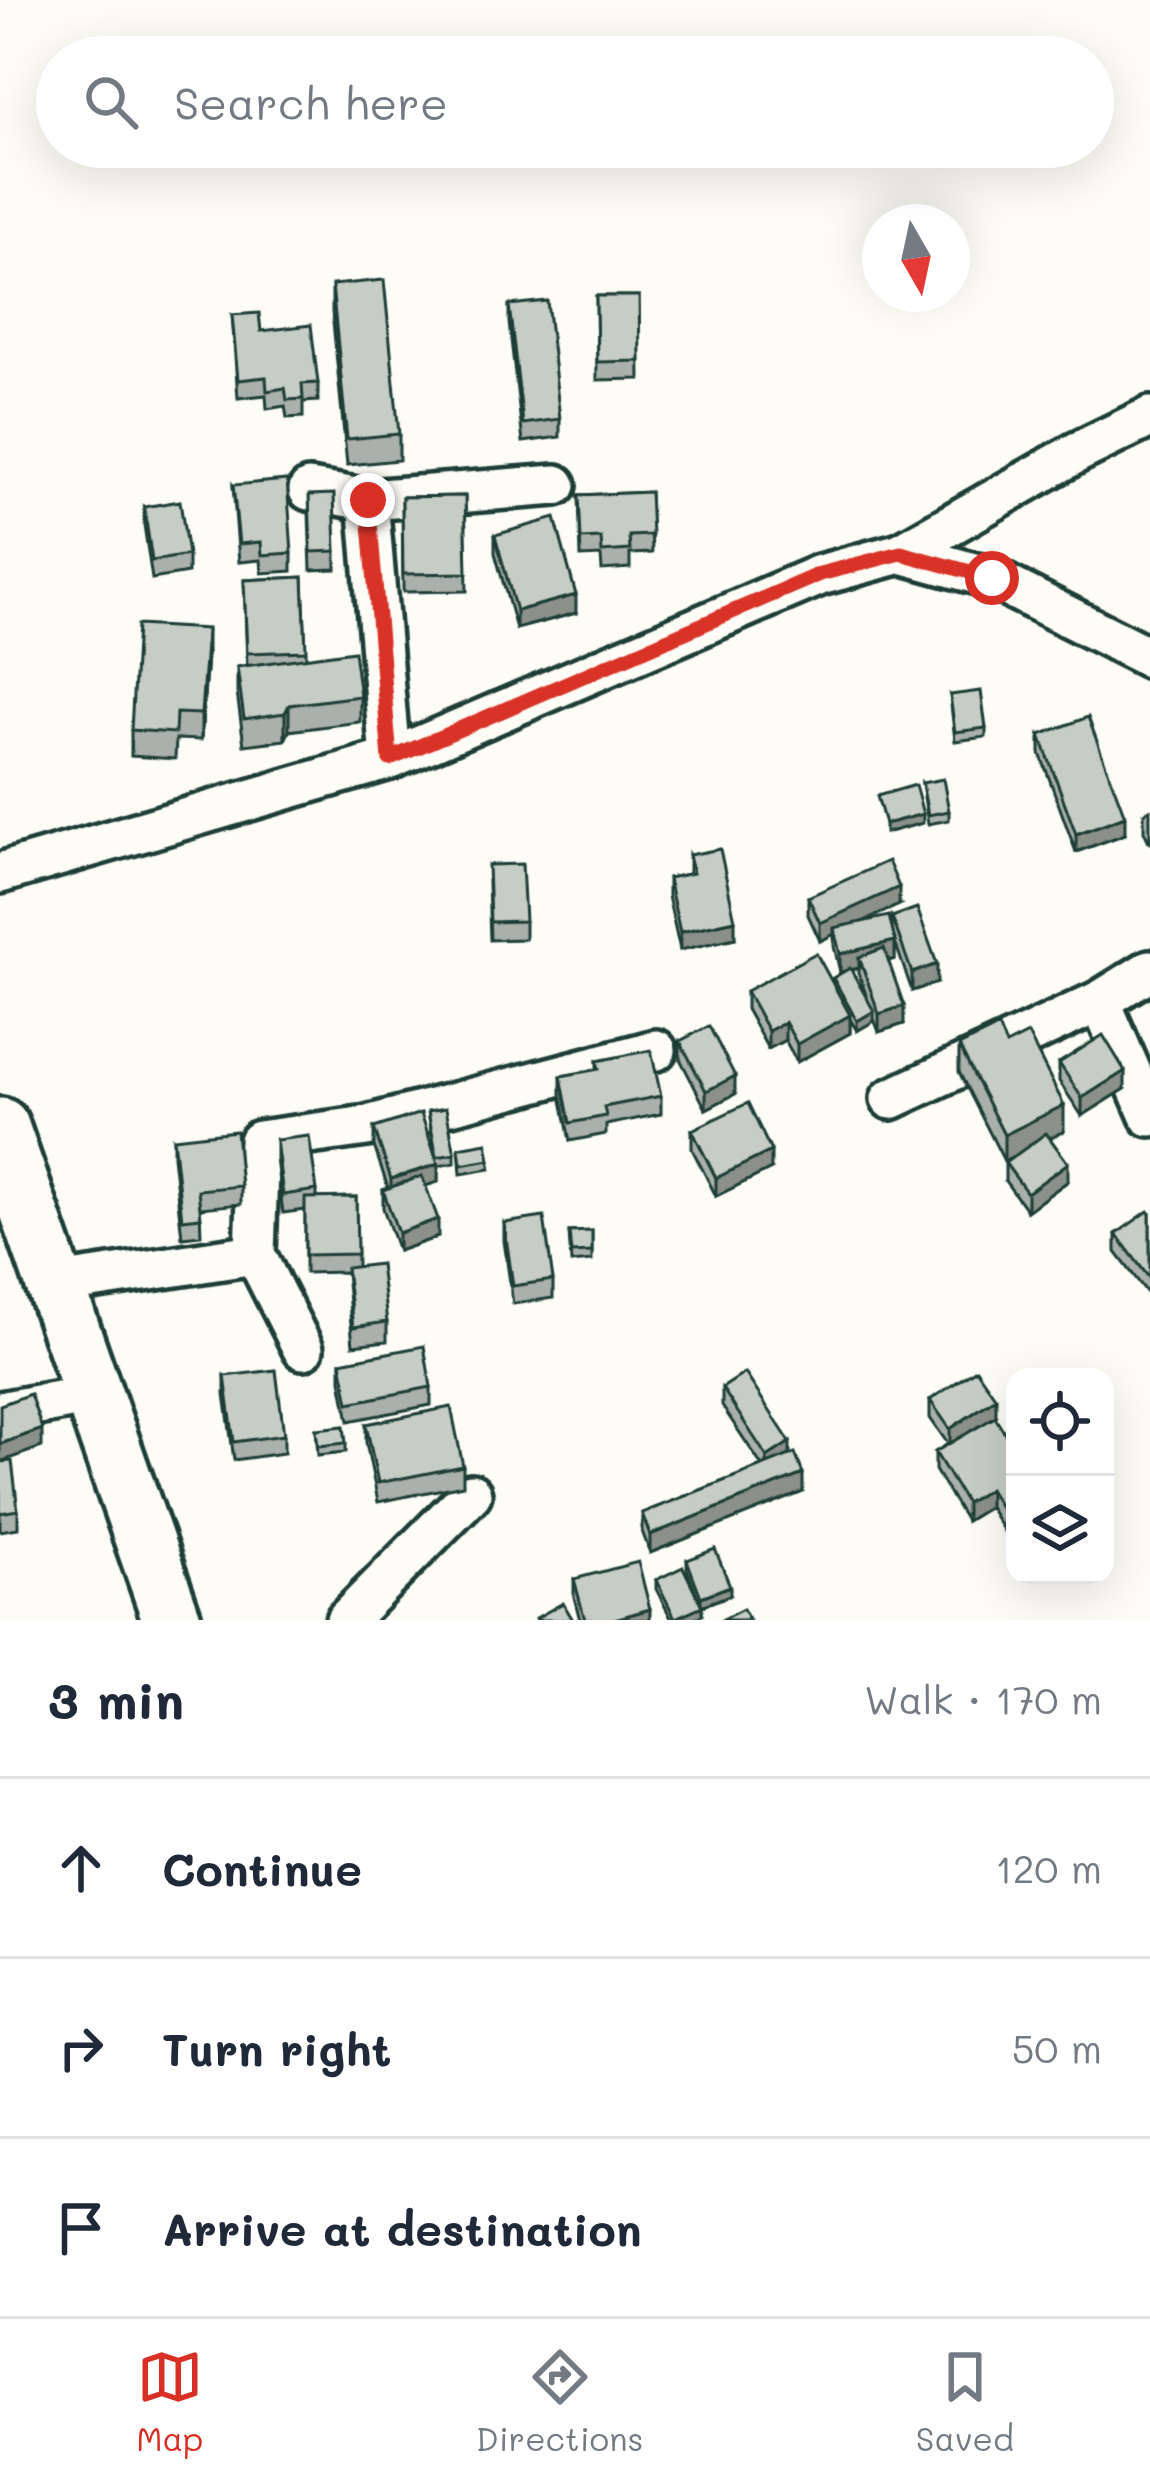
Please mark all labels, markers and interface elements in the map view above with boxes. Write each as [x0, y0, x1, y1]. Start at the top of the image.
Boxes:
search box [36, 36, 1114, 168]
icon: search [78, 69, 144, 135]
text: Search here [174, 73, 448, 131]
north arrow [862, 204, 970, 312]
route end [341, 473, 395, 527]
route start [965, 551, 1019, 605]
map controls [1006, 1368, 1114, 1584]
button: locate [1006, 1368, 1114, 1476]
button: layers [1006, 1476, 1114, 1584]
text: 3 min [48, 1665, 184, 1732]
text: Walk · 170 m [864, 1673, 1102, 1724]
icon: ahead [48, 1835, 114, 1901]
text: Continue [162, 1839, 362, 1897]
text: 120 m [995, 1842, 1102, 1893]
icon: right [48, 2015, 114, 2081]
text: Turn right [162, 2019, 391, 2077]
text: 50 m [1012, 2022, 1102, 2073]
icon: arrive [48, 2195, 114, 2261]
text: Arrive at destination [162, 2199, 642, 2257]
tab: Map [136, 2344, 203, 2459]
tab: Directions [476, 2344, 643, 2459]
tab: Saved [916, 2344, 1014, 2459]

